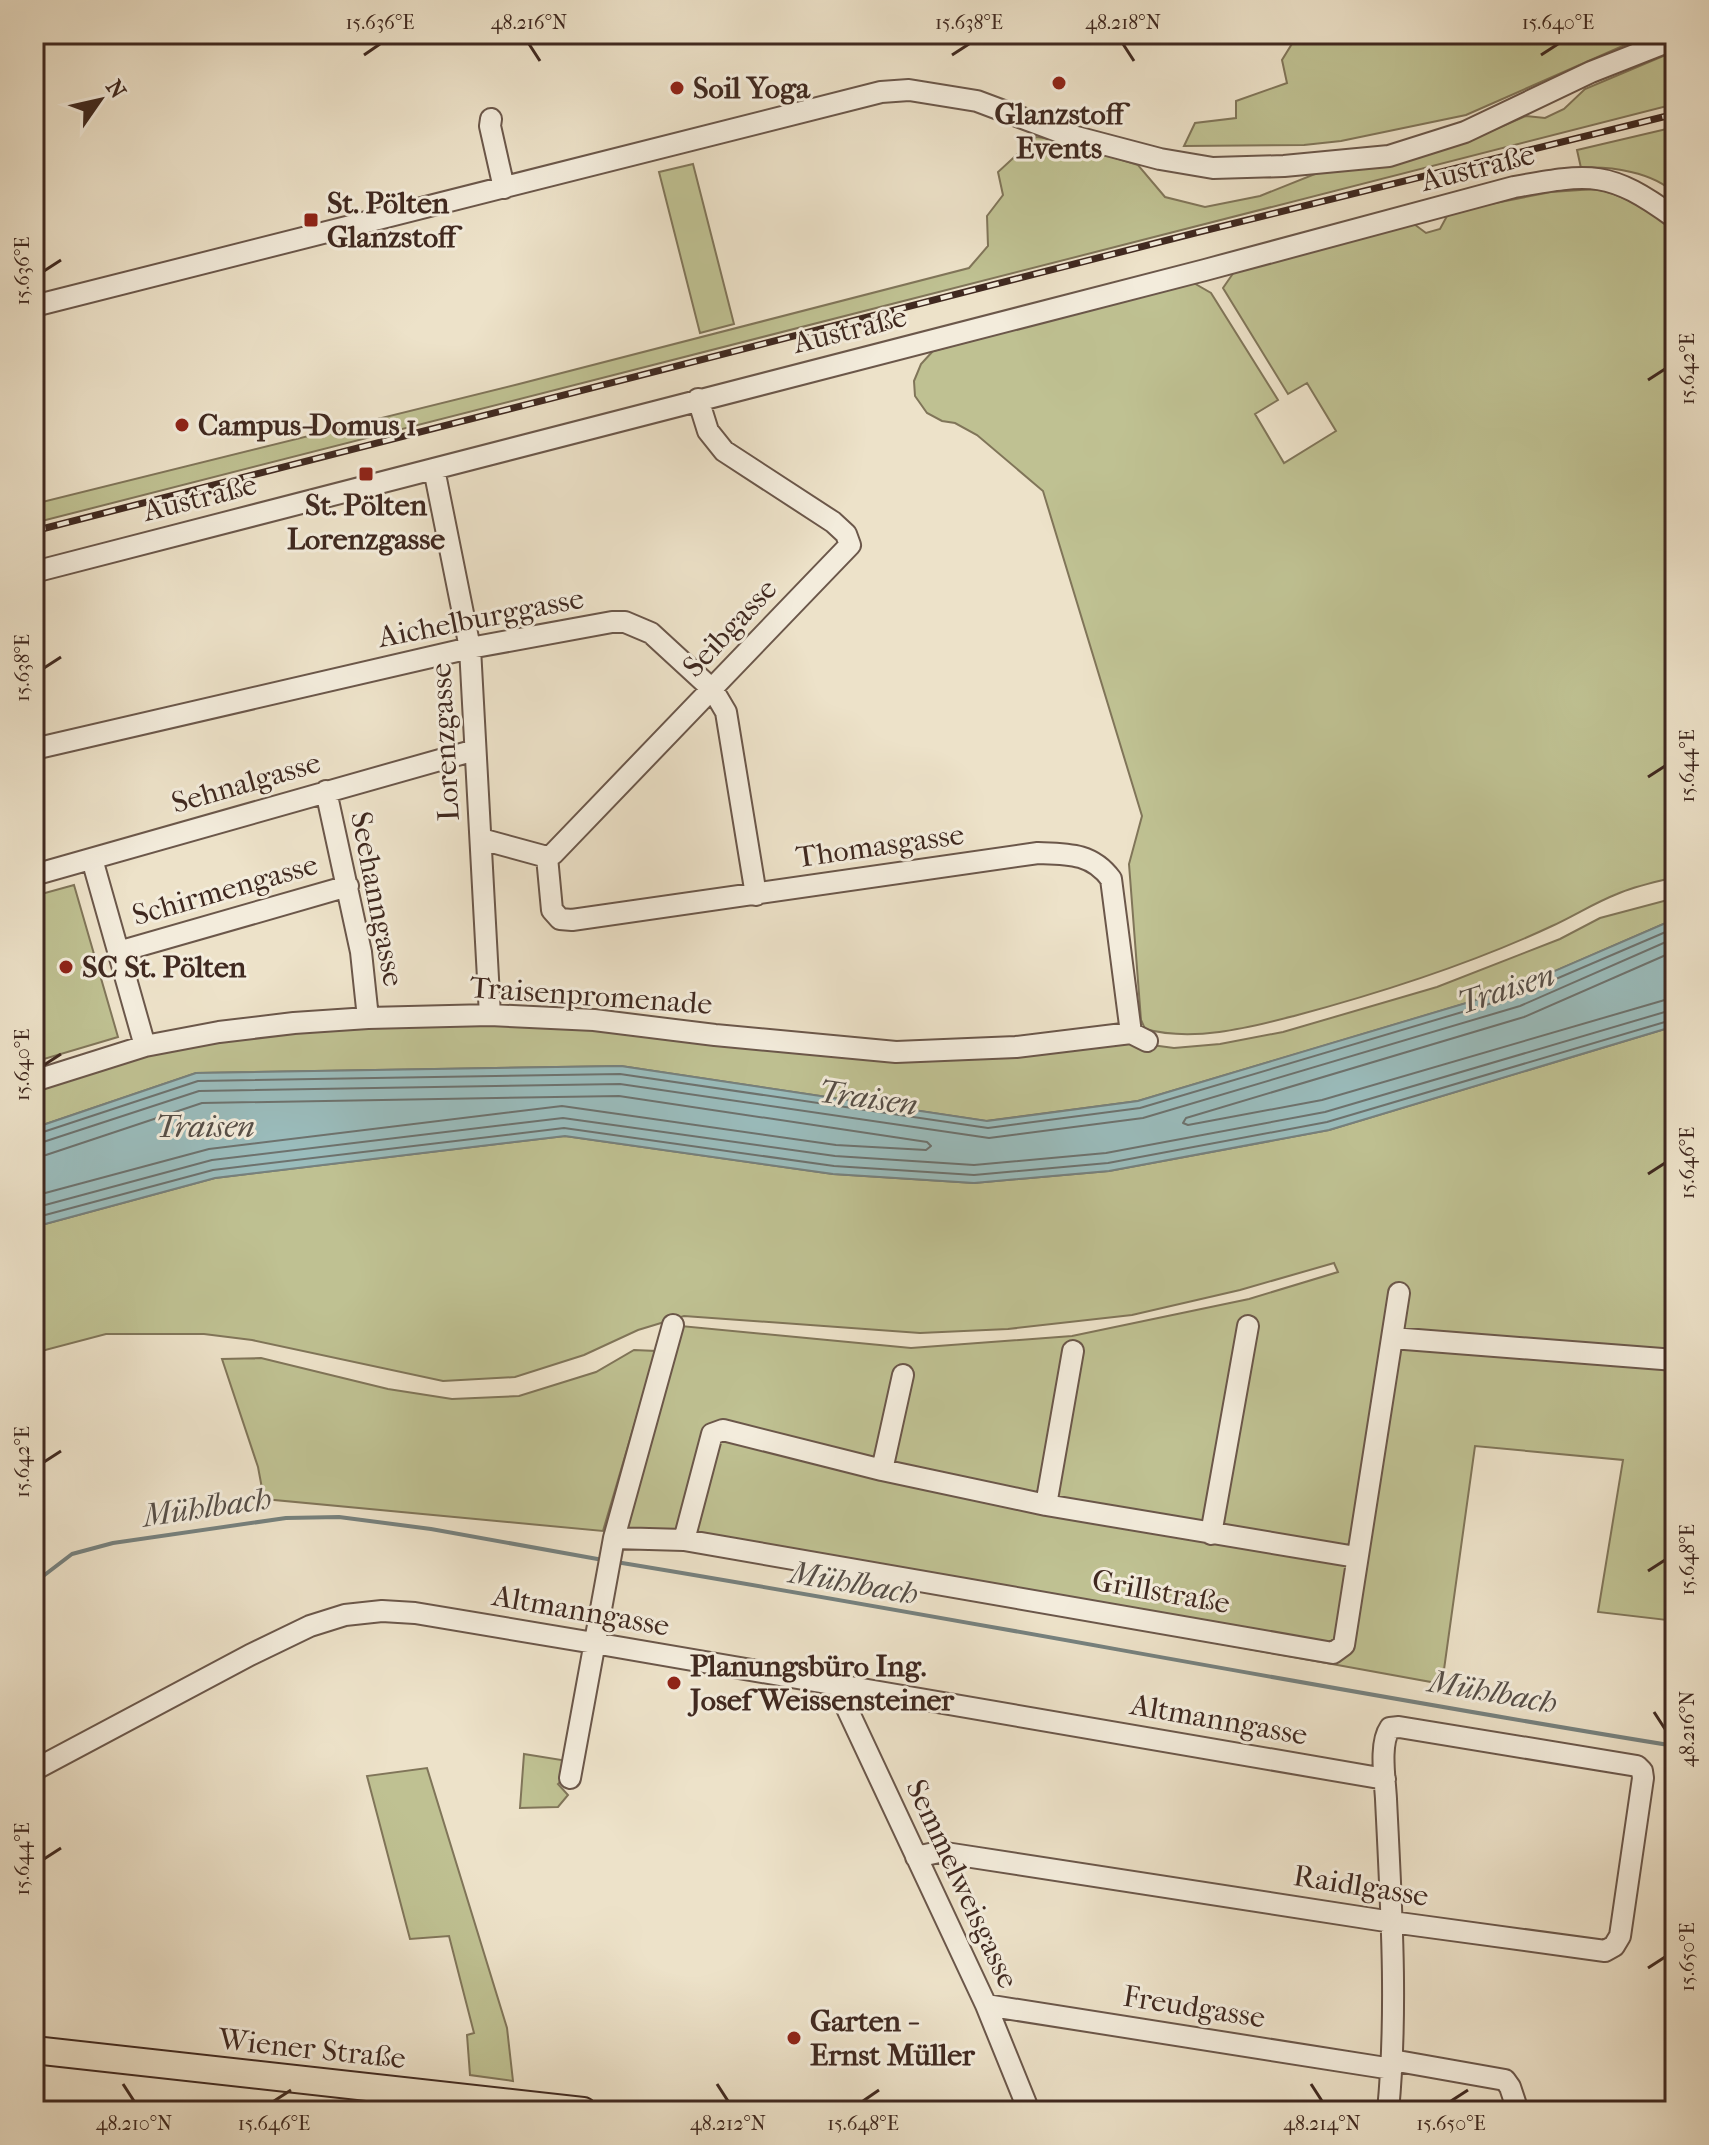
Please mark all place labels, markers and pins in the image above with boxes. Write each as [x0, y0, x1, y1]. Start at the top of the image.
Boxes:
place label: Soil Yoga [693, 71, 811, 106]
marker: Glanzstoff Events [1050, 74, 1068, 92]
marker: Soil Yoga [668, 79, 686, 97]
place label: Glanzstoff Events [995, 97, 1131, 166]
place label: St. Pölten Glanzstoff [327, 186, 463, 255]
marker: St. Pölten Glanzstoff [302, 211, 320, 229]
place label: Campus-Domus 1 [198, 408, 417, 443]
marker: Campus-Domus 1 [173, 416, 191, 434]
marker: St. Pölten Lorenzgasse [357, 465, 375, 483]
place label: St. Pölten Lorenzgasse [287, 488, 445, 557]
place label: SC St. Pölten [82, 950, 247, 985]
marker: SC St. Pölten [57, 958, 75, 976]
place label: Planungsbüro Ing. Josef Weissensteiner [687, 1649, 955, 1718]
marker: Planungsbüro Ing. Josef Weissensteiner [665, 1674, 683, 1692]
place label: Garten - Ernst Müller [810, 2004, 976, 2073]
marker: Garten - Ernst Müller [785, 2029, 803, 2047]

